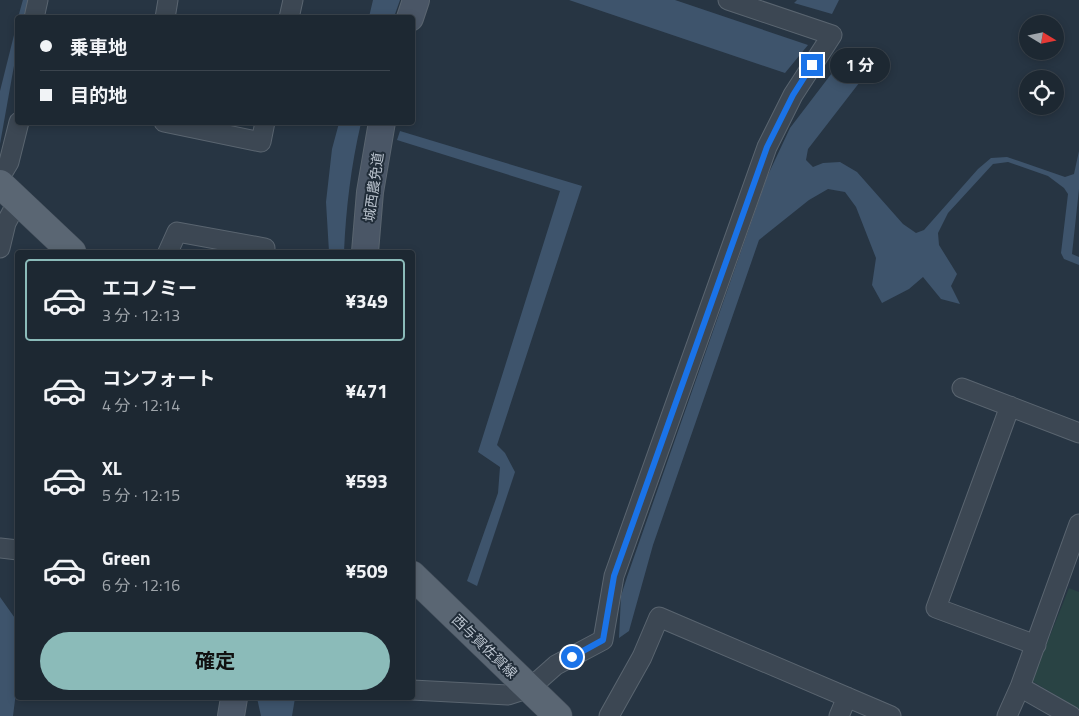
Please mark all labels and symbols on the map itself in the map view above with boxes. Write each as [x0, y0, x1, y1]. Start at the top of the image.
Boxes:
north arrow [1019, 15, 1064, 60]
callout: 1 分 [830, 48, 890, 82]
route end [801, 54, 823, 76]
street label: 城西農免道 [358, 151, 388, 223]
street label: 西与賀佐賀線 [447, 609, 523, 683]
route start [561, 646, 583, 668]

